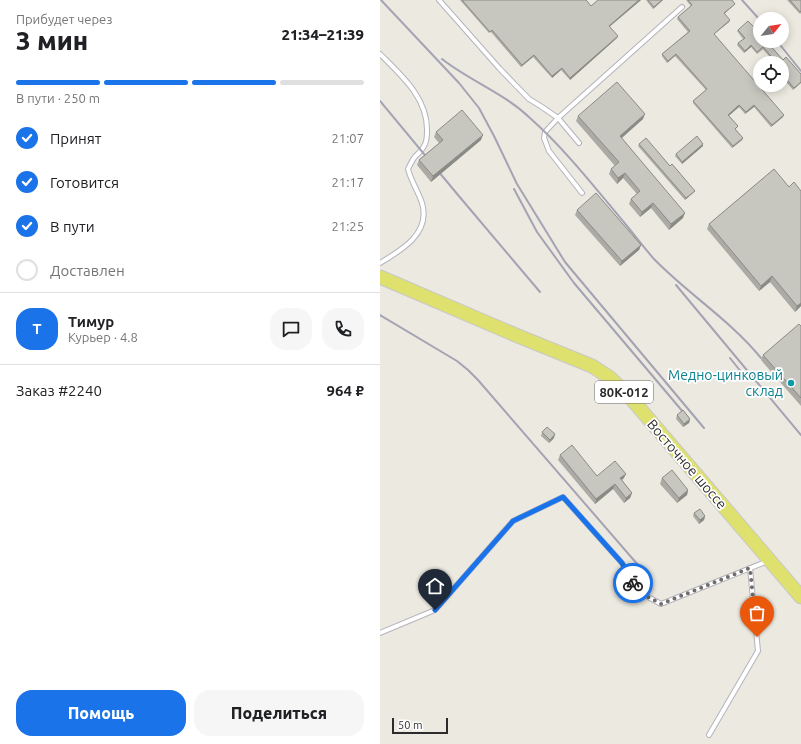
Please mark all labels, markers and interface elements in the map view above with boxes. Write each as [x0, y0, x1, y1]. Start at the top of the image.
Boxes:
text: Прибудет через [16, 12, 113, 26]
north arrow [753, 12, 789, 48]
map controls [753, 12, 789, 92]
text: 3 мин [16, 26, 88, 55]
text: 21:34–21:39 [281, 26, 364, 43]
button: locate [753, 56, 789, 92]
text: В пути · 250 m [16, 91, 100, 105]
icon: check [16, 127, 38, 149]
text: Принят [50, 130, 102, 147]
text: 21:07 [331, 131, 364, 145]
icon: check [16, 171, 38, 193]
text: Готовится [50, 174, 119, 191]
text: 21:17 [331, 175, 364, 189]
icon: check [16, 215, 38, 237]
text: В пути [50, 218, 95, 235]
text: 21:25 [331, 219, 364, 233]
text: Доставлен [50, 262, 125, 279]
button: chat [270, 308, 312, 350]
button: phone [322, 308, 364, 350]
text: Тимур [68, 313, 114, 330]
text: Т [32, 320, 42, 337]
text: Курьер · 4.8 [68, 330, 138, 344]
place label: Медно-цинковый склад [668, 367, 783, 399]
marker: Медно-цинковый склад [786, 378, 796, 388]
road number: 80К-012 [595, 381, 653, 403]
text: Заказ #2240 [16, 382, 102, 399]
text: 964 ₽ [327, 382, 364, 399]
street label: Восточное шоссе [644, 416, 730, 512]
courier [613, 563, 653, 603]
pin [418, 569, 452, 610]
icon: bike [622, 572, 644, 594]
icon: home [424, 575, 446, 597]
pin [740, 596, 774, 637]
icon: bag [746, 602, 768, 624]
button: Помощь [16, 690, 186, 736]
button: Поделиться [194, 690, 364, 736]
scale bar [392, 716, 448, 735]
text: 50 m [398, 719, 422, 731]

